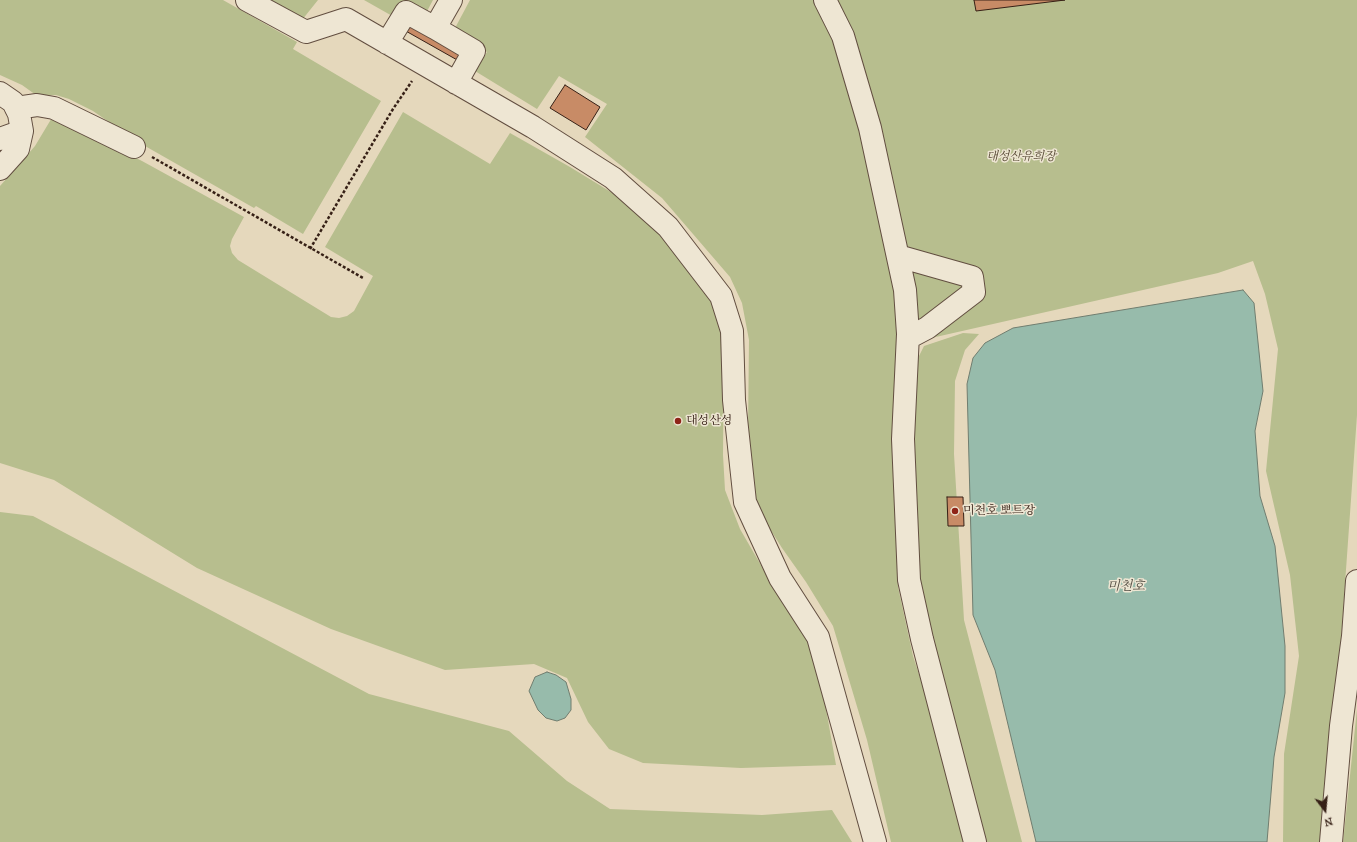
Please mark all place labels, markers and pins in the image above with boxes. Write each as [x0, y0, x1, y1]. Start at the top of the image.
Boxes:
place label: 대성산성 [686, 414, 732, 428]
marker: 대성산성 [673, 416, 683, 426]
place label: 미천호 뽀트장 [963, 504, 1035, 518]
marker: 미천호 뽀트장 [950, 506, 960, 516]

